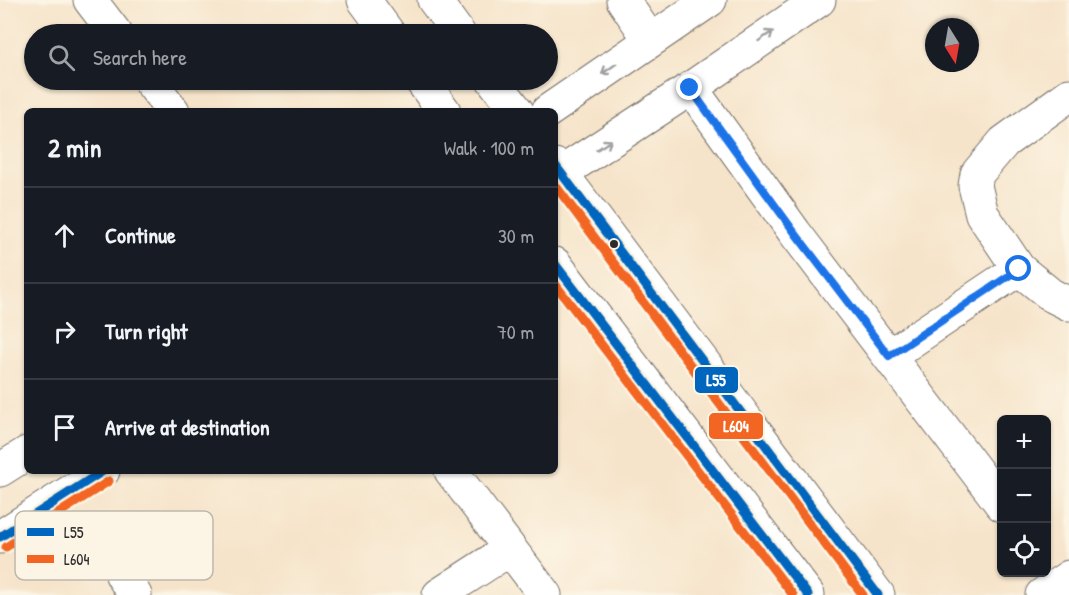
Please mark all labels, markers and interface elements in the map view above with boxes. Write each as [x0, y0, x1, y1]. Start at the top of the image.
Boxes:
north arrow [925, 18, 979, 72]
search box [24, 24, 558, 90]
one-way arrow [757, 30, 774, 42]
icon: search [45, 41, 78, 74]
text: Search here [93, 42, 187, 72]
one-way arrow [602, 63, 618, 75]
route end [676, 74, 702, 100]
text: 2 min [48, 130, 101, 165]
text: Walk · 100 m [444, 134, 534, 161]
one-way arrow [595, 139, 612, 151]
icon: ahead [48, 219, 81, 252]
text: Continue [105, 220, 176, 250]
text: 30 m [498, 222, 534, 249]
unlabelled marker [608, 238, 620, 250]
route start [1005, 255, 1031, 281]
icon: right [48, 315, 81, 348]
text: Turn right [105, 316, 188, 346]
text: 70 m [497, 318, 534, 345]
line badge: L55 [694, 366, 739, 394]
text: L55 [706, 369, 726, 391]
icon: arrive [48, 411, 81, 444]
text: Arrive at destination [105, 412, 270, 442]
line badge: L604 [708, 412, 764, 440]
text: L604 [723, 415, 749, 437]
map controls [997, 415, 1051, 577]
button: + [997, 415, 1051, 469]
button: − [997, 469, 1051, 523]
legend [15, 511, 213, 580]
text: L55 [64, 521, 84, 543]
button: locate [997, 523, 1051, 577]
text: L604 [64, 548, 90, 570]

